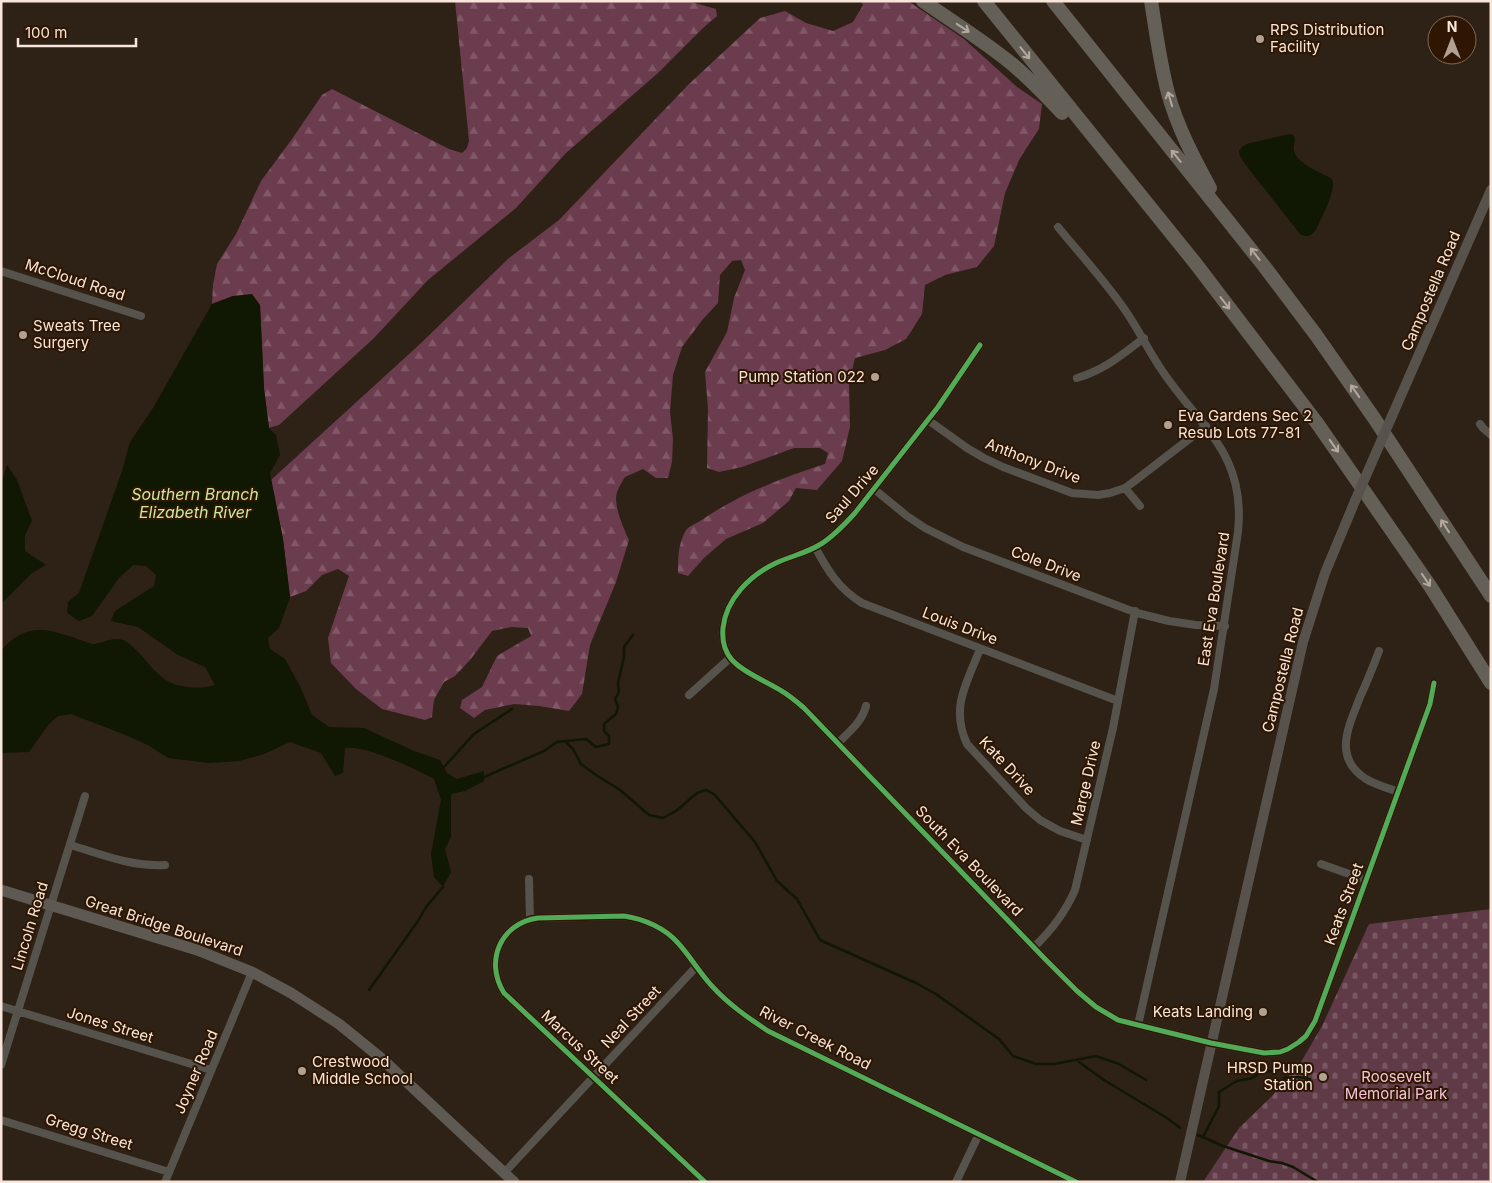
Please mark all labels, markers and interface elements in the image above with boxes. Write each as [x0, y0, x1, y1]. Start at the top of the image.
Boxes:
scale bar [18, 15, 135, 47]
north arrow [1427, 15, 1477, 65]
text: N [1447, 18, 1457, 35]
place label: RPS Distribution Facility [1270, 20, 1384, 56]
text: 100 m [25, 23, 67, 42]
one-way arrow [956, 23, 970, 34]
marker: RPS Distribution Facility [1254, 33, 1266, 45]
one-way arrow [1019, 46, 1030, 59]
one-way arrow [1164, 91, 1174, 107]
one-way arrow [1171, 150, 1182, 163]
street label: Campostella Road [1397, 228, 1464, 354]
one-way arrow [1250, 248, 1261, 261]
street label: McCloud Road [23, 254, 128, 305]
one-way arrow [1220, 296, 1231, 309]
place label: Sweats Tree Surgery [33, 316, 121, 352]
marker: Sweats Tree Surgery [17, 329, 29, 341]
place label: Pump Station 022 [739, 367, 865, 386]
marker: Pump Station 022 [869, 371, 881, 383]
one-way arrow [1350, 384, 1360, 398]
place label: Eva Gardens Sec 2 Resub Lots 77-81 [1178, 406, 1312, 442]
marker: Eva Gardens Sec 2 Resub Lots 77-81 [1162, 419, 1174, 431]
street label: Anthony Drive [983, 434, 1083, 487]
one-way arrow [1329, 439, 1339, 453]
street label: Saul Drive [821, 460, 882, 527]
water label: Southern Branch Elizabeth River [131, 484, 259, 522]
one-way arrow [1440, 519, 1450, 533]
street label: East Eva Boulevard [1194, 530, 1233, 667]
street label: Cole Drive [1008, 541, 1084, 586]
one-way arrow [1421, 573, 1431, 587]
street label: Louis Drive [920, 602, 1001, 649]
street label: Campostella Road [1258, 605, 1307, 734]
street label: Kate Drive [975, 732, 1039, 799]
street label: Marge Drive [1066, 738, 1105, 827]
street label: South Eva Boulevard [912, 801, 1027, 920]
street label: Keats Street [1320, 860, 1367, 947]
street label: Lincoln Road [7, 879, 52, 972]
street label: Great Bridge Boulevard [83, 891, 245, 960]
street label: Neal Street [597, 981, 665, 1052]
street label: River Creek Road [756, 1001, 874, 1074]
street label: Jones Street [65, 1002, 156, 1047]
place label: Keats Landing [1153, 1002, 1253, 1021]
street label: Marcus Street [538, 1006, 623, 1087]
marker: Keats Landing [1257, 1006, 1269, 1018]
street label: Joyner Road [169, 1027, 222, 1117]
place label: Crestwood Middle School [312, 1052, 413, 1088]
place label: HRSD Pump Station [1227, 1058, 1313, 1094]
marker: Crestwood Middle School [296, 1065, 308, 1077]
park label: Roosevelt Memorial Park [1345, 1067, 1448, 1103]
marker: HRSD Pump Station [1317, 1071, 1329, 1083]
street label: Gregg Street [43, 1109, 135, 1154]

